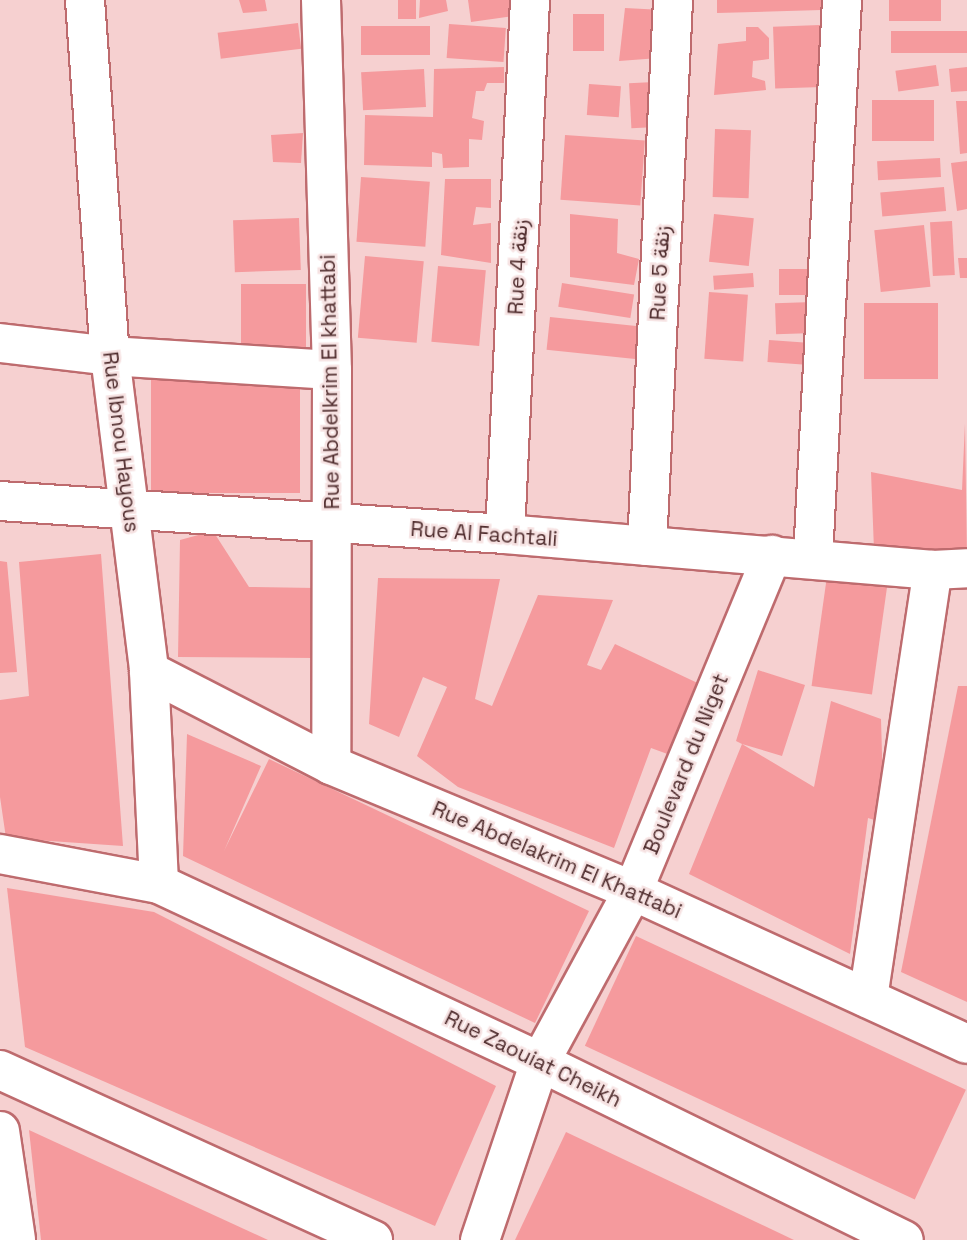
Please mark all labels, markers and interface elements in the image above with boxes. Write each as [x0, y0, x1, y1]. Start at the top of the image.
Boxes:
street label: Rue 4 زنقة [503, 219, 533, 315]
street label: Rue 5 زنقة [645, 225, 675, 321]
street label: Rue Abdelkrim El khattabi [315, 254, 345, 510]
street label: Rue Ibnou Hayous [97, 350, 145, 534]
street label: Rue Al Fachtali [409, 516, 559, 552]
street label: Boulevard du Niget [638, 670, 734, 858]
street label: Rue Abdelakrim El Khattabi [428, 796, 686, 924]
street label: Rue Zaouiat Cheikh [441, 1005, 625, 1113]

